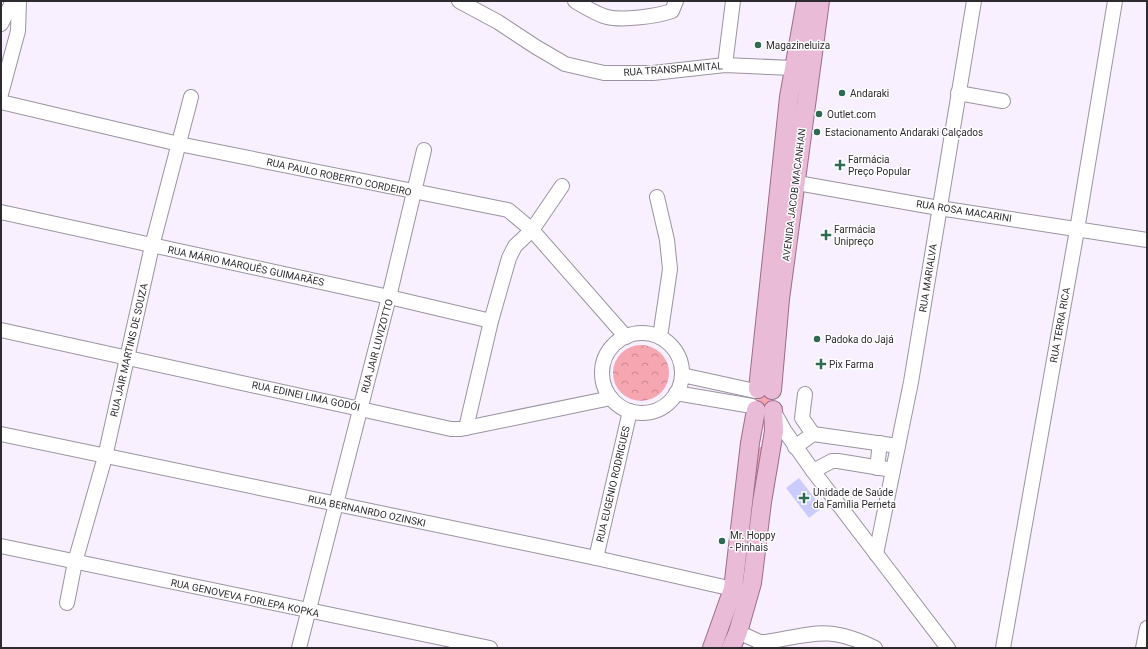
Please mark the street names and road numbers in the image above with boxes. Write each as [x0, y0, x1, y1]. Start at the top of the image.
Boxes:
street label: RUA TRANSPALMITAL [623, 60, 724, 78]
street label: AVENIDA JACOB MACANHAN [780, 128, 808, 262]
street label: RUA PAULO ROBERTO CORDEIRO [265, 156, 413, 198]
street label: RUA ROSA MACARINI [915, 198, 1013, 224]
street label: RUA MARIALVA [917, 242, 939, 313]
street label: RUA MÁRIO MARQUÊS GUIMARÃES [167, 243, 326, 288]
street label: RUA JAIR MARTINS DE SOUZA [108, 282, 150, 418]
street label: RUA TERRA RICA [1048, 286, 1072, 364]
street label: RUA JAIR LUVIZOTTO [359, 298, 395, 394]
street label: RUA EDINEI LIMA GODÓI [251, 378, 361, 413]
street label: RUA EUGENIO RODRIGUES [594, 425, 632, 543]
street label: RUA BERNANRDO OZINSKI [307, 493, 427, 529]
street label: RUA GENOVEVA FORLEPA KOPKA [170, 577, 321, 619]

